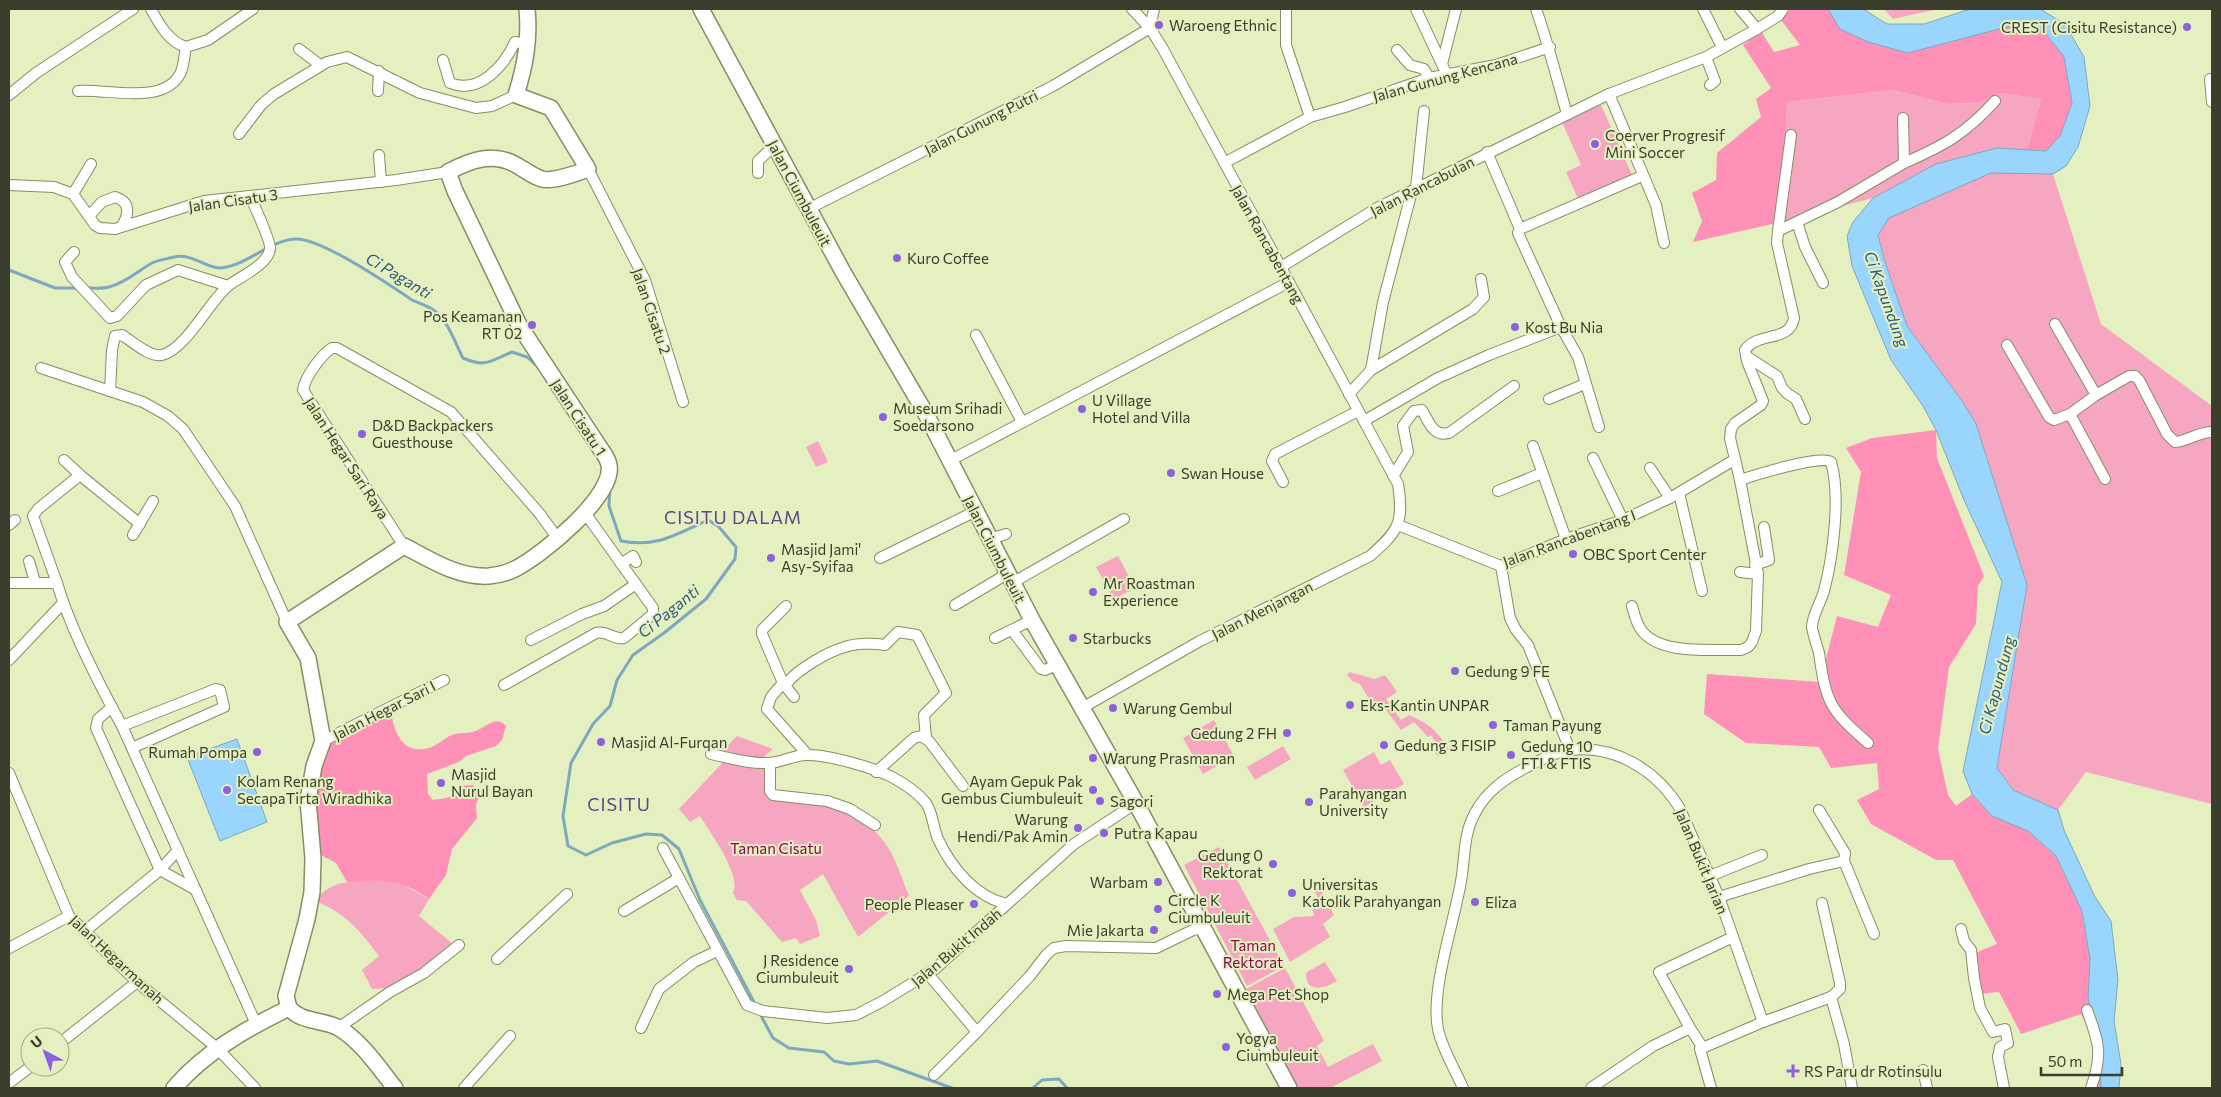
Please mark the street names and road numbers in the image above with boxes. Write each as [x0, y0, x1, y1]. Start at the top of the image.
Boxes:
street label: Jalan Gunung Kencana [1371, 49, 1519, 105]
street label: Jalan Gunung Putri [921, 86, 1041, 158]
street label: Jalan Ciumbuleuit [764, 137, 836, 249]
street label: Jalan Rancabulan [1367, 152, 1477, 220]
street label: Jalan Rancabentang [1228, 181, 1308, 307]
street label: Jalan Cisatu 3 [187, 185, 279, 215]
street label: Jalan Cisatu 2 [629, 266, 675, 356]
street label: Jalan Cisatu 1 [548, 375, 610, 459]
street label: Jalan Hegar Sari Raya [301, 394, 393, 522]
street label: Jalan Ciumbuleuit [960, 492, 1030, 606]
street label: Jalan Rancabentang I [1500, 506, 1638, 570]
street label: Jalan Menjangan [1209, 577, 1315, 643]
street label: Jalan Hegar Sari I [330, 676, 438, 744]
street label: Jalan Bukit Jarian [1672, 806, 1732, 916]
street label: Jalan Bukit Indah [907, 904, 1005, 990]
street label: Jalan Hegarmanah [66, 911, 168, 1007]

